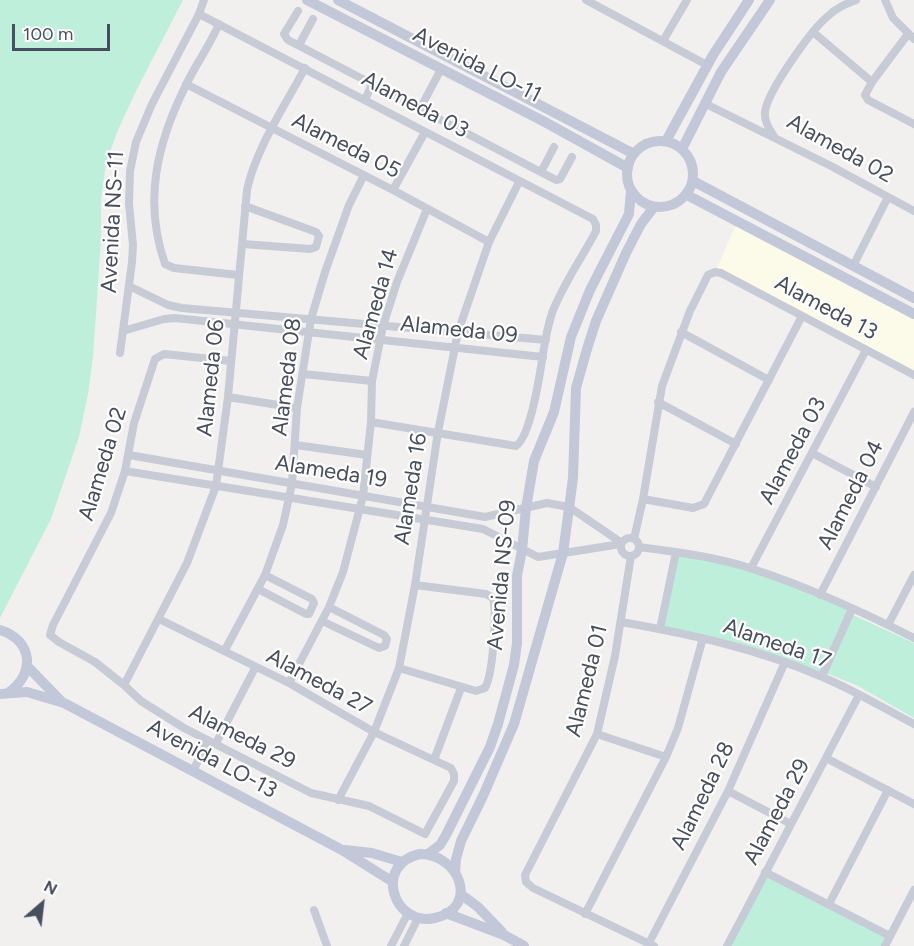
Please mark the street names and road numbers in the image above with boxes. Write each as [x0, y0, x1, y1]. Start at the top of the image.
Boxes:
street label: Avenida LO-11 [409, 21, 545, 109]
street label: Alameda 03 [357, 66, 473, 144]
street label: Alameda 05 [287, 107, 405, 185]
street label: Alameda 02 [782, 109, 898, 189]
street label: Avenida NS-11 [96, 150, 130, 294]
street label: Alameda 14 [348, 246, 404, 362]
street label: Alameda 13 [770, 270, 882, 346]
street label: Alameda 09 [399, 311, 519, 349]
street label: Alameda 08 [267, 316, 307, 438]
street label: Alameda 06 [192, 318, 230, 438]
street label: Alameda 03 [754, 393, 832, 509]
street label: Alameda 02 [73, 404, 133, 524]
street label: Alameda 16 [389, 431, 433, 547]
street label: Alameda 04 [812, 436, 890, 554]
street label: Alameda 19 [273, 450, 389, 494]
street label: Avenida NS-09 [482, 499, 522, 651]
street label: Alameda 17 [720, 613, 834, 675]
street label: Alameda 01 [560, 622, 614, 740]
street label: Alameda 27 [262, 643, 376, 721]
street label: Alameda 29 [184, 699, 300, 775]
street label: Avenida LO-13 [143, 714, 281, 804]
street label: Alameda 28 [665, 738, 741, 854]
street label: Alameda 29 [738, 755, 816, 869]

